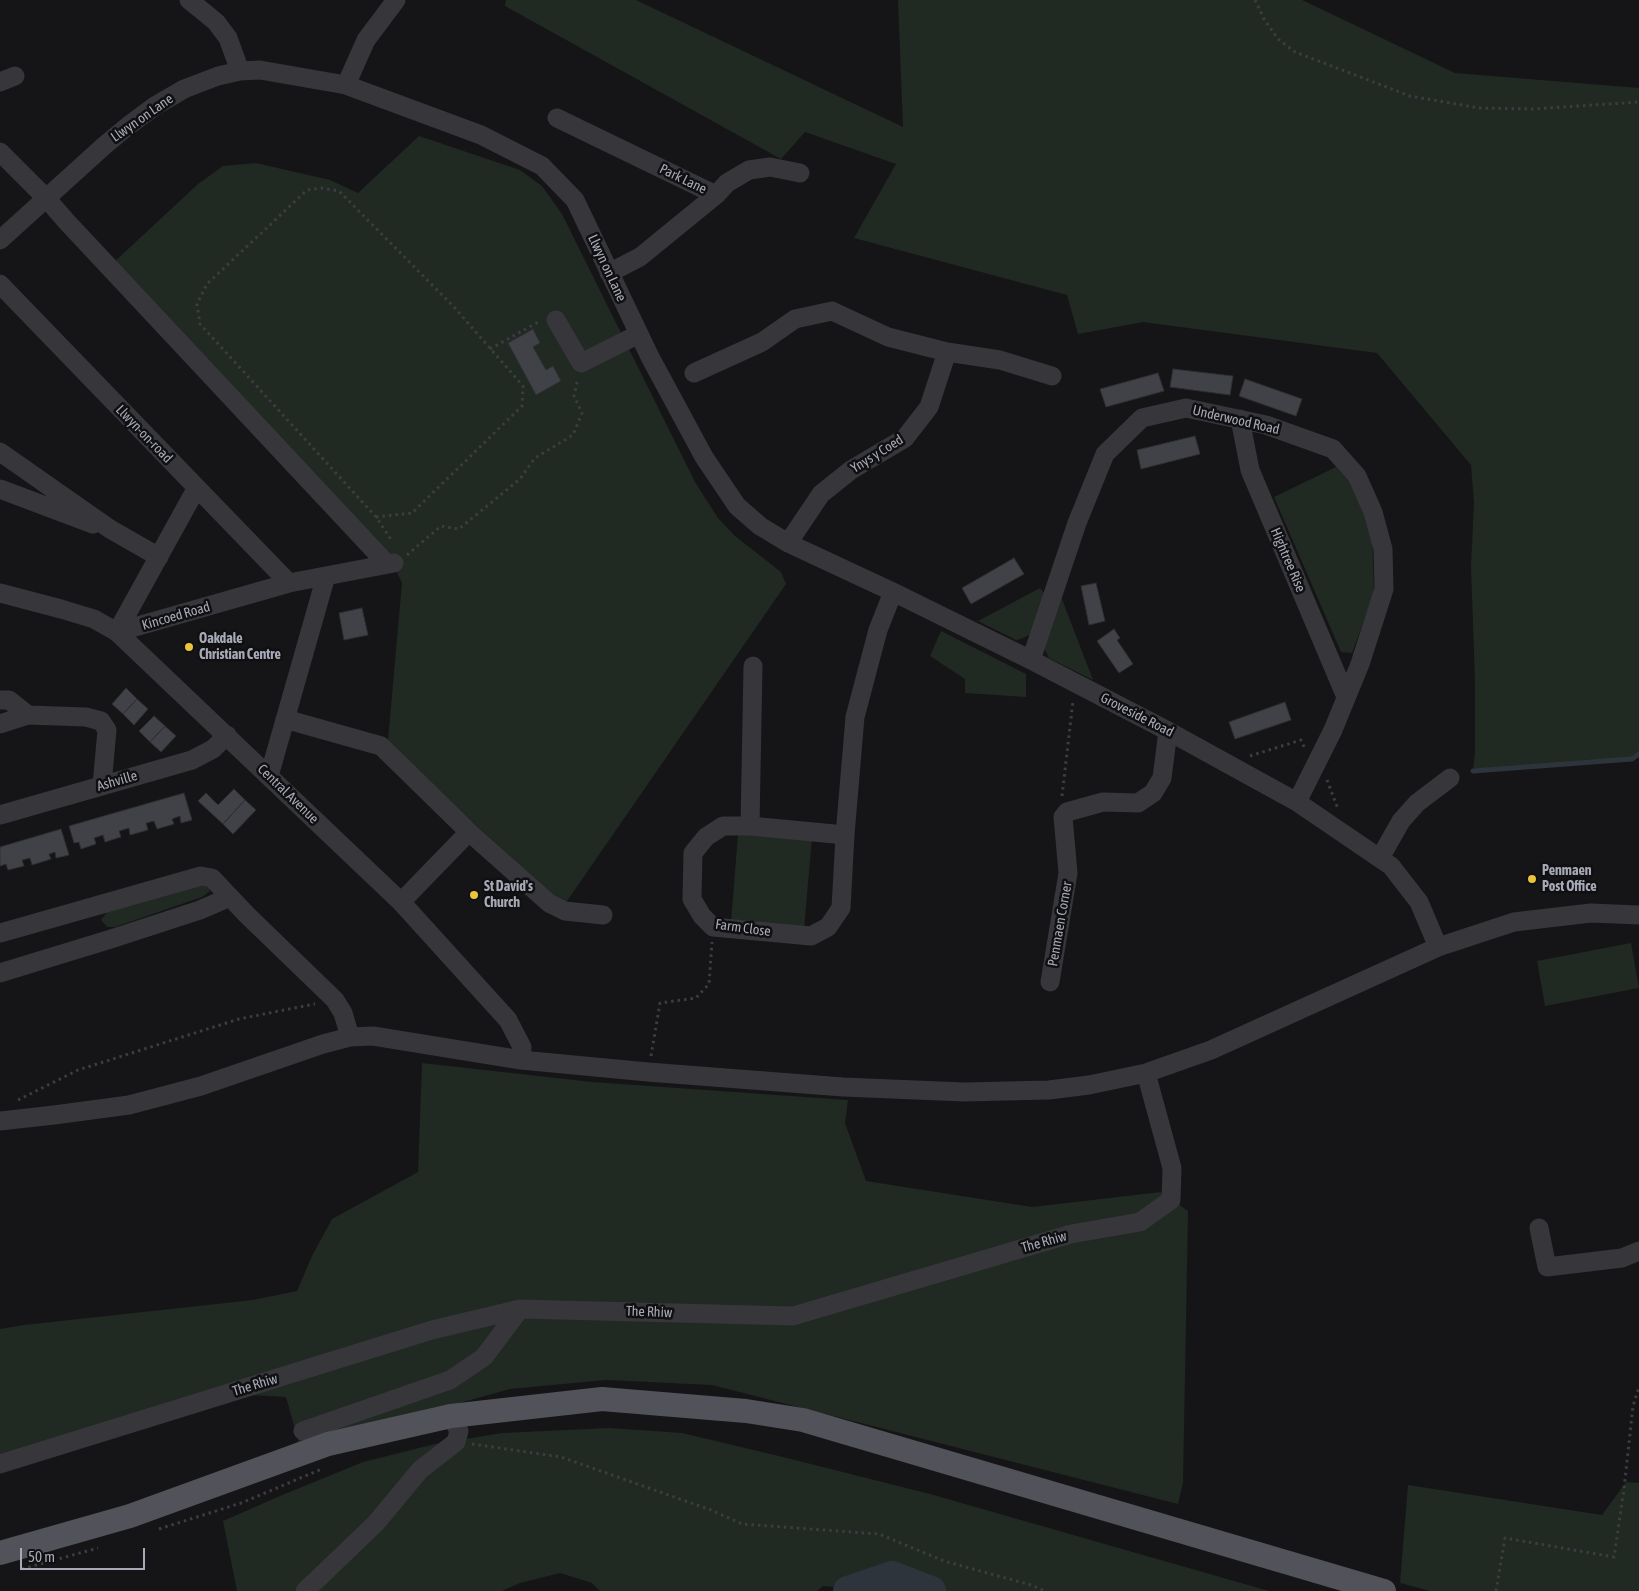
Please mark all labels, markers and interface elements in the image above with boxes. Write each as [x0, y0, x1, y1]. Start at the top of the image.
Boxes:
street label: Llwyn on Lane [108, 90, 176, 146]
street label: Park Lane [657, 160, 709, 198]
street label: Llwyn on Lane [584, 232, 630, 304]
street label: Llwyn-on-road [112, 402, 176, 466]
street label: Underwood Road [1191, 402, 1281, 438]
street label: Ynys y Coed [848, 431, 906, 477]
street label: Hightree Rise [1267, 525, 1309, 595]
street label: Kincoed Road [140, 598, 212, 634]
place label: Oakdale Christian Centre [199, 631, 281, 664]
marker: Oakdale Christian Centre [183, 641, 195, 653]
street label: Groveside Road [1098, 689, 1176, 741]
street label: Central Avenue [254, 761, 322, 827]
street label: Ashville [95, 767, 139, 795]
place label: Penmaen Post Office [1542, 863, 1597, 896]
marker: Penmaen Post Office [1526, 873, 1538, 885]
place label: St David's Church [484, 879, 533, 912]
street label: Penmaen Corner [1044, 880, 1076, 968]
marker: St David's Church [468, 889, 480, 901]
street label: Farm Close [714, 916, 772, 940]
street label: The Rhiw [1019, 1228, 1069, 1256]
street label: The Rhiw [626, 1303, 672, 1321]
street label: The Rhiw [230, 1370, 280, 1400]
scale bar [22, 1538, 148, 1570]
text: 50 m [28, 1548, 55, 1565]

